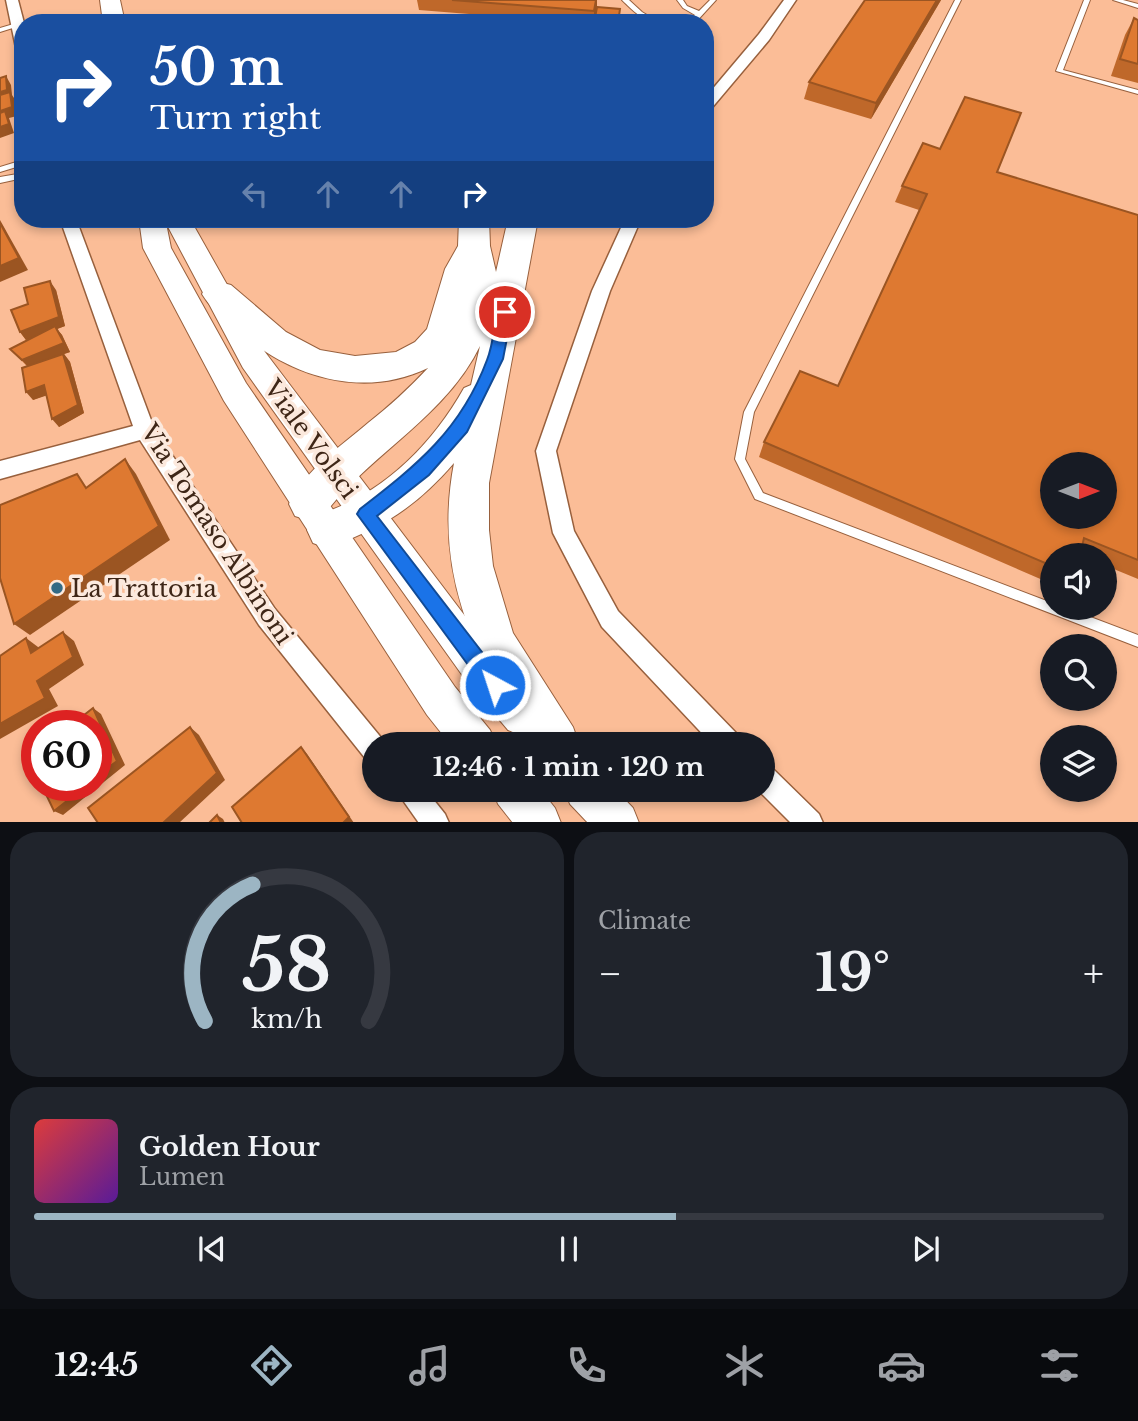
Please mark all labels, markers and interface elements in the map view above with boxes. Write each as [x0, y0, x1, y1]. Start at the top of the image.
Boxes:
text: 50 m [150, 37, 283, 98]
icon: right [35, 42, 126, 133]
text: Turn right [150, 98, 321, 138]
icon: left [236, 175, 274, 213]
icon: ahead [309, 175, 347, 213]
icon: ahead [382, 175, 420, 213]
icon: right [455, 175, 493, 213]
pin [475, 282, 535, 342]
icon: arrive [486, 293, 524, 331]
street label: Viale Volsci [258, 373, 364, 504]
street label: Via Tomaso Albinoni [134, 417, 299, 650]
north arrow [1040, 452, 1116, 528]
map controls [1040, 452, 1117, 802]
button: sound [1040, 543, 1117, 620]
place label: La Trattoria [71, 574, 217, 603]
marker: La Trattoria [49, 580, 65, 596]
button: search [1040, 634, 1117, 711]
position arrow [458, 648, 532, 722]
speed limit sign: 60 [21, 710, 112, 801]
button: layers [1040, 725, 1117, 802]
text: 12:46 · 1 min · 120 m [433, 751, 704, 783]
text: Climate [598, 907, 691, 935]
text: 58 [242, 920, 332, 1011]
text: 19° [815, 941, 890, 1005]
text: − [598, 950, 622, 997]
text: + [1083, 950, 1104, 997]
text: km/h [252, 1003, 322, 1034]
text: Golden Hour [139, 1131, 320, 1163]
text: Lumen [139, 1163, 225, 1191]
icon: previous [193, 1230, 231, 1268]
icon: pause [550, 1230, 588, 1268]
icon: next [907, 1230, 945, 1268]
icon: directions [247, 1341, 296, 1390]
icon: music [405, 1341, 454, 1390]
icon: phone [562, 1341, 611, 1390]
icon: climate [720, 1341, 769, 1390]
icon: car [877, 1341, 926, 1390]
icon: filters [1035, 1341, 1084, 1390]
text: 12:45 [54, 1345, 138, 1385]

